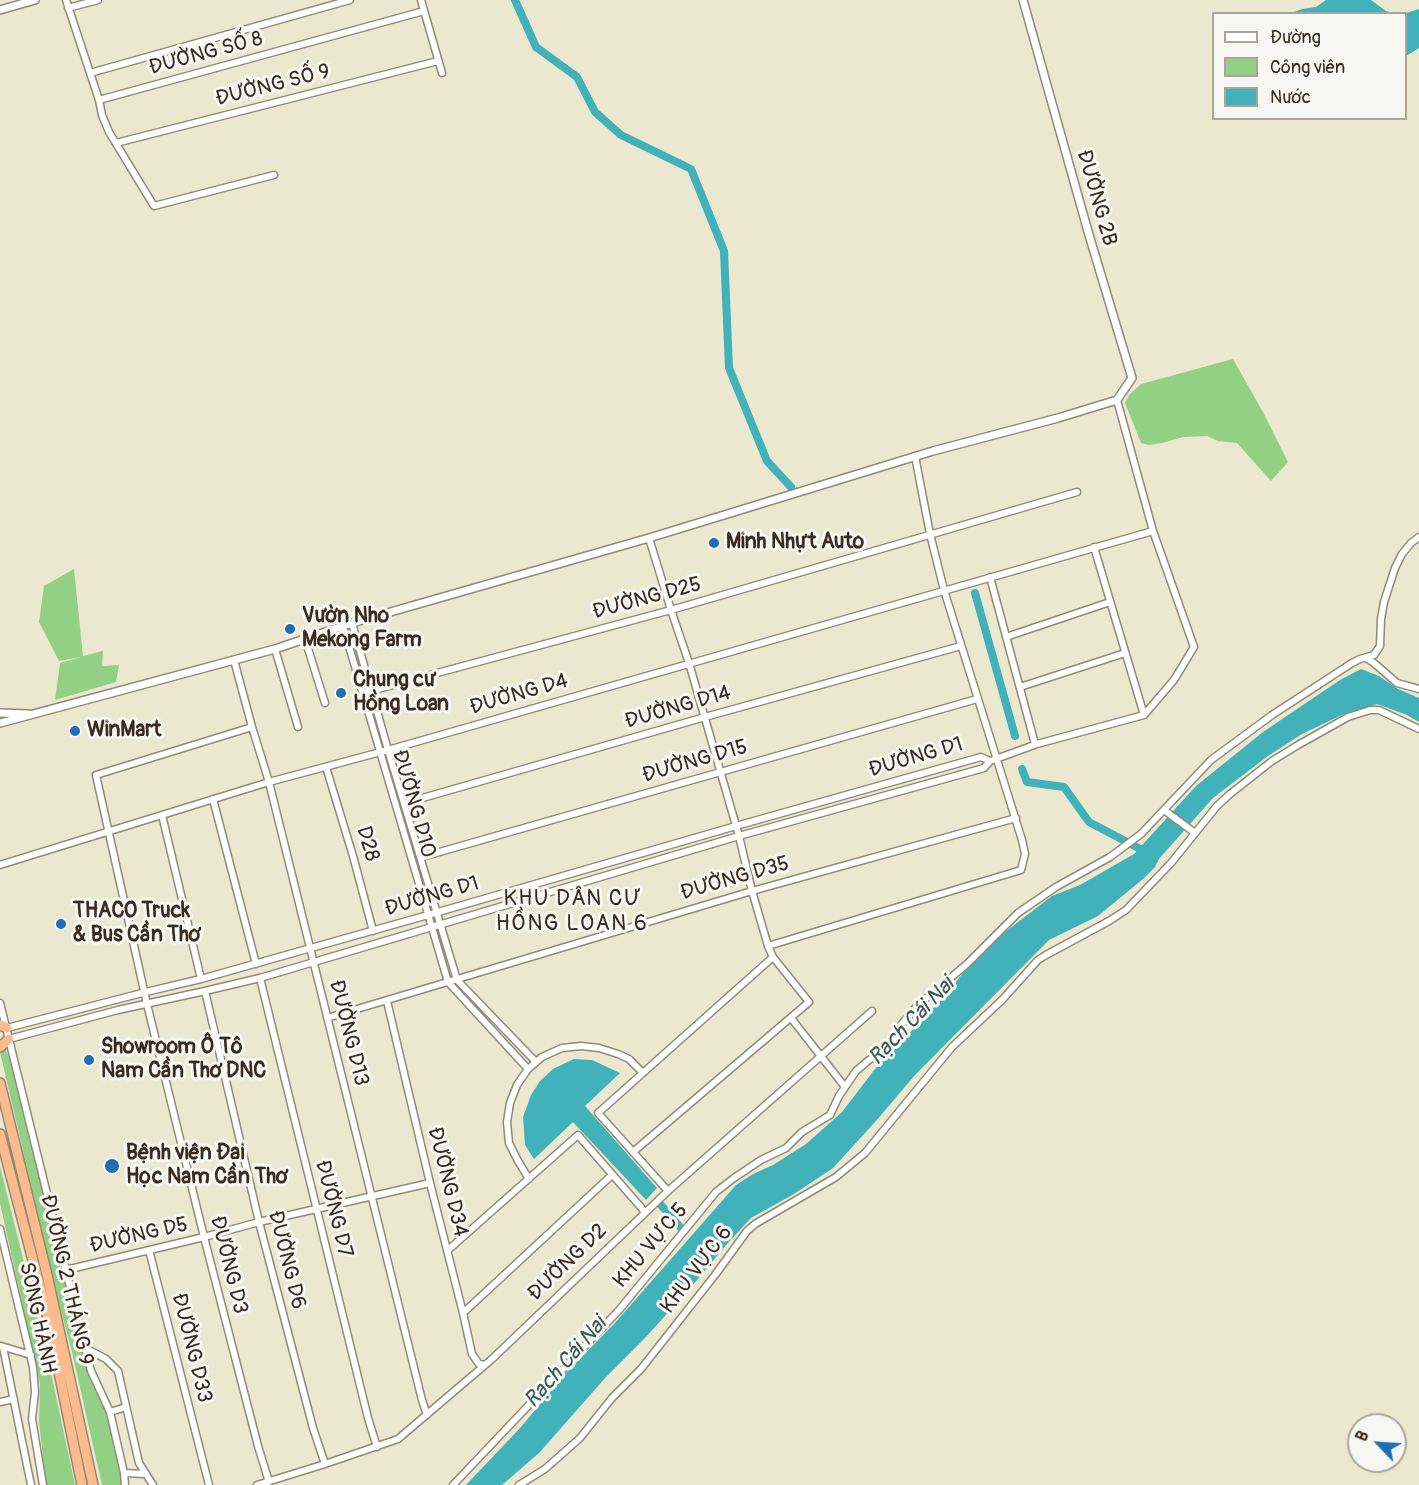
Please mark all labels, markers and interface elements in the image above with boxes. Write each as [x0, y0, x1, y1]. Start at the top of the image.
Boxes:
legend [1212, 12, 1407, 120]
text: Đường [1270, 26, 1321, 49]
street label: ĐƯỜNG SỐ 8 [146, 27, 266, 81]
text: Công viên [1270, 56, 1345, 79]
street label: ĐƯỜNG SỐ 9 [213, 60, 333, 112]
text: Nước [1270, 86, 1311, 109]
street label: ĐƯỜNG 2B [1070, 147, 1122, 249]
place label: Minh Nhựt Auto [726, 530, 864, 556]
marker: Minh Nhựt Auto [707, 536, 721, 550]
street label: ĐƯỜNG D25 [590, 572, 704, 626]
place label: Vườn Nho Mekong Farm [302, 604, 422, 654]
marker: Vườn Nho Mekong Farm [283, 622, 297, 636]
place label: Chung cư Hồng Loan [353, 668, 449, 718]
street label: ĐƯỜNG D4 [467, 669, 571, 721]
street label: ĐƯỜNG D14 [622, 681, 734, 735]
marker: Chung cư Hồng Loan [334, 686, 348, 700]
place label: WinMart [87, 718, 161, 744]
marker: WinMart [68, 724, 82, 738]
street label: ĐƯỜNG D1 [866, 733, 966, 783]
street label: ĐƯỜNG D15 [640, 735, 750, 789]
street label: ĐƯỜNG D10 [386, 747, 440, 861]
street label: D28 [350, 823, 384, 865]
street label: ĐƯỜNG D35 [678, 852, 792, 906]
street label: ĐƯỜNG D1 [382, 872, 482, 922]
district label: KHU DÂN CƯ HỒNG LOAN 6 [496, 886, 648, 938]
place label: THACO Truck & Bus Cần Thơ [73, 899, 200, 949]
marker: THACO Truck & Bus Cần Thơ [54, 917, 68, 931]
water label: Rạch Cái Nai [864, 973, 960, 1071]
street label: ĐƯỜNG D13 [323, 977, 373, 1089]
place label: Showroom Ô Tô Nam Cần Thơ DNC [101, 1035, 266, 1085]
marker: Showroom Ô Tô Nam Cần Thơ DNC [82, 1053, 96, 1067]
street label: ĐƯỜNG D34 [421, 1124, 473, 1240]
place label: Bệnh viện Đại Học Nam Cần Thơ [126, 1141, 288, 1191]
marker: Bệnh viện Đại Học Nam Cần Thơ [103, 1157, 121, 1175]
street label: ĐƯỜNG D7 [309, 1158, 357, 1260]
street label: ĐƯỜNG 2 THÁNG 9 [34, 1192, 98, 1368]
street label: KHU VỰC 5 [608, 1199, 694, 1293]
street label: ĐƯỜNG D6 [262, 1208, 310, 1312]
street label: ĐƯỜNG D5 [87, 1212, 191, 1260]
street label: ĐƯỜNG D3 [204, 1213, 252, 1317]
street label: ĐƯỜNG D2 [523, 1219, 613, 1307]
street label: KHU VỰC 6 [656, 1221, 738, 1319]
street label: SONG HÀNH [13, 1260, 61, 1376]
street label: ĐƯỜNG D33 [165, 1291, 217, 1405]
water label: Rạch Cái Nai [519, 1312, 613, 1414]
north arrow [1347, 1413, 1407, 1473]
text: B [1352, 1428, 1373, 1445]

